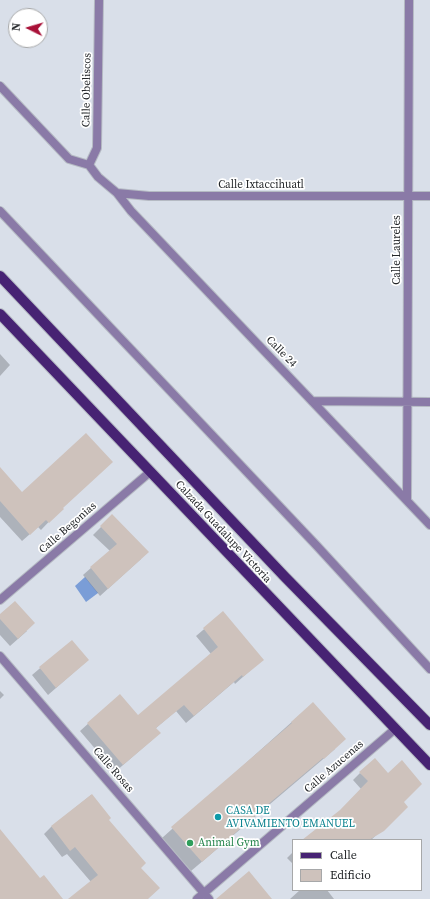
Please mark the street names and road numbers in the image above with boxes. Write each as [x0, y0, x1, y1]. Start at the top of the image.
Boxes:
street label: Calle Obeliscos [80, 53, 94, 127]
street label: Calle Ixtaccihuatl [218, 178, 304, 192]
street label: Calle Laureles [390, 215, 404, 285]
street label: Calle 24 [263, 334, 299, 370]
street label: Calzada Guadalupe Victoria [172, 478, 274, 586]
street label: Calle Begonias [37, 499, 99, 557]
street label: Calle Azucenas [302, 738, 366, 796]
street label: Calle Rosas [90, 745, 136, 795]

